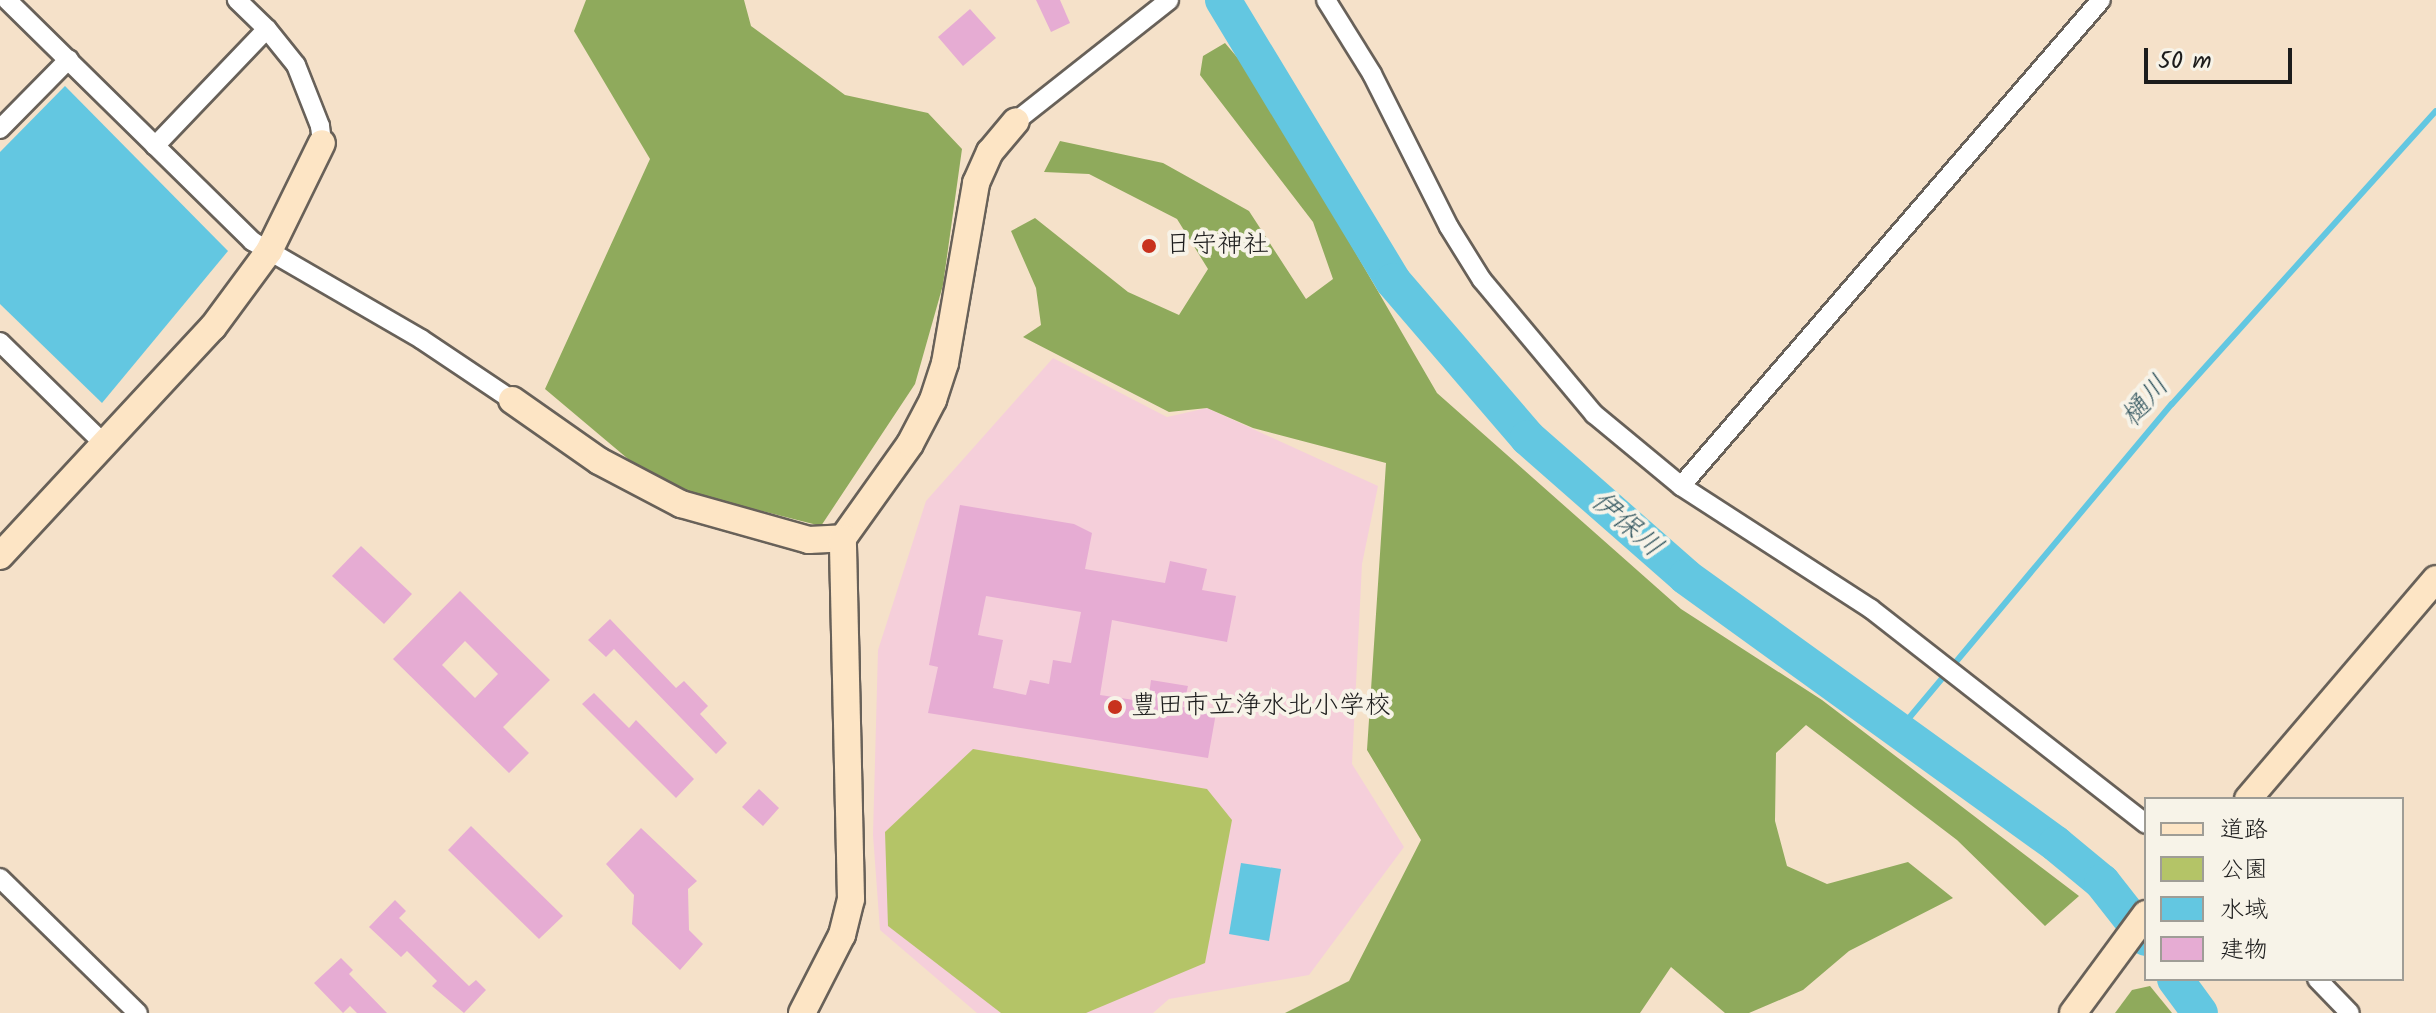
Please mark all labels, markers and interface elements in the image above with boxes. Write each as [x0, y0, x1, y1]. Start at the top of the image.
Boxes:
scale bar [2148, 32, 2296, 82]
text: 50 m [2158, 42, 2212, 81]
place label: 日守神社 [1165, 230, 1269, 262]
marker: 日守神社 [1140, 237, 1158, 255]
water label: 樋川 [2115, 370, 2177, 434]
water label: 伊保川 [1583, 485, 1669, 565]
place label: 豊田市立浄水北小学校 [1131, 691, 1391, 723]
marker: 豊田市立浄水北小学校 [1106, 698, 1124, 716]
legend [2144, 797, 2404, 981]
text: 道路 [2220, 811, 2268, 850]
text: 公園 [2220, 851, 2268, 890]
text: 水域 [2220, 891, 2268, 930]
text: 建物 [2220, 931, 2268, 970]

